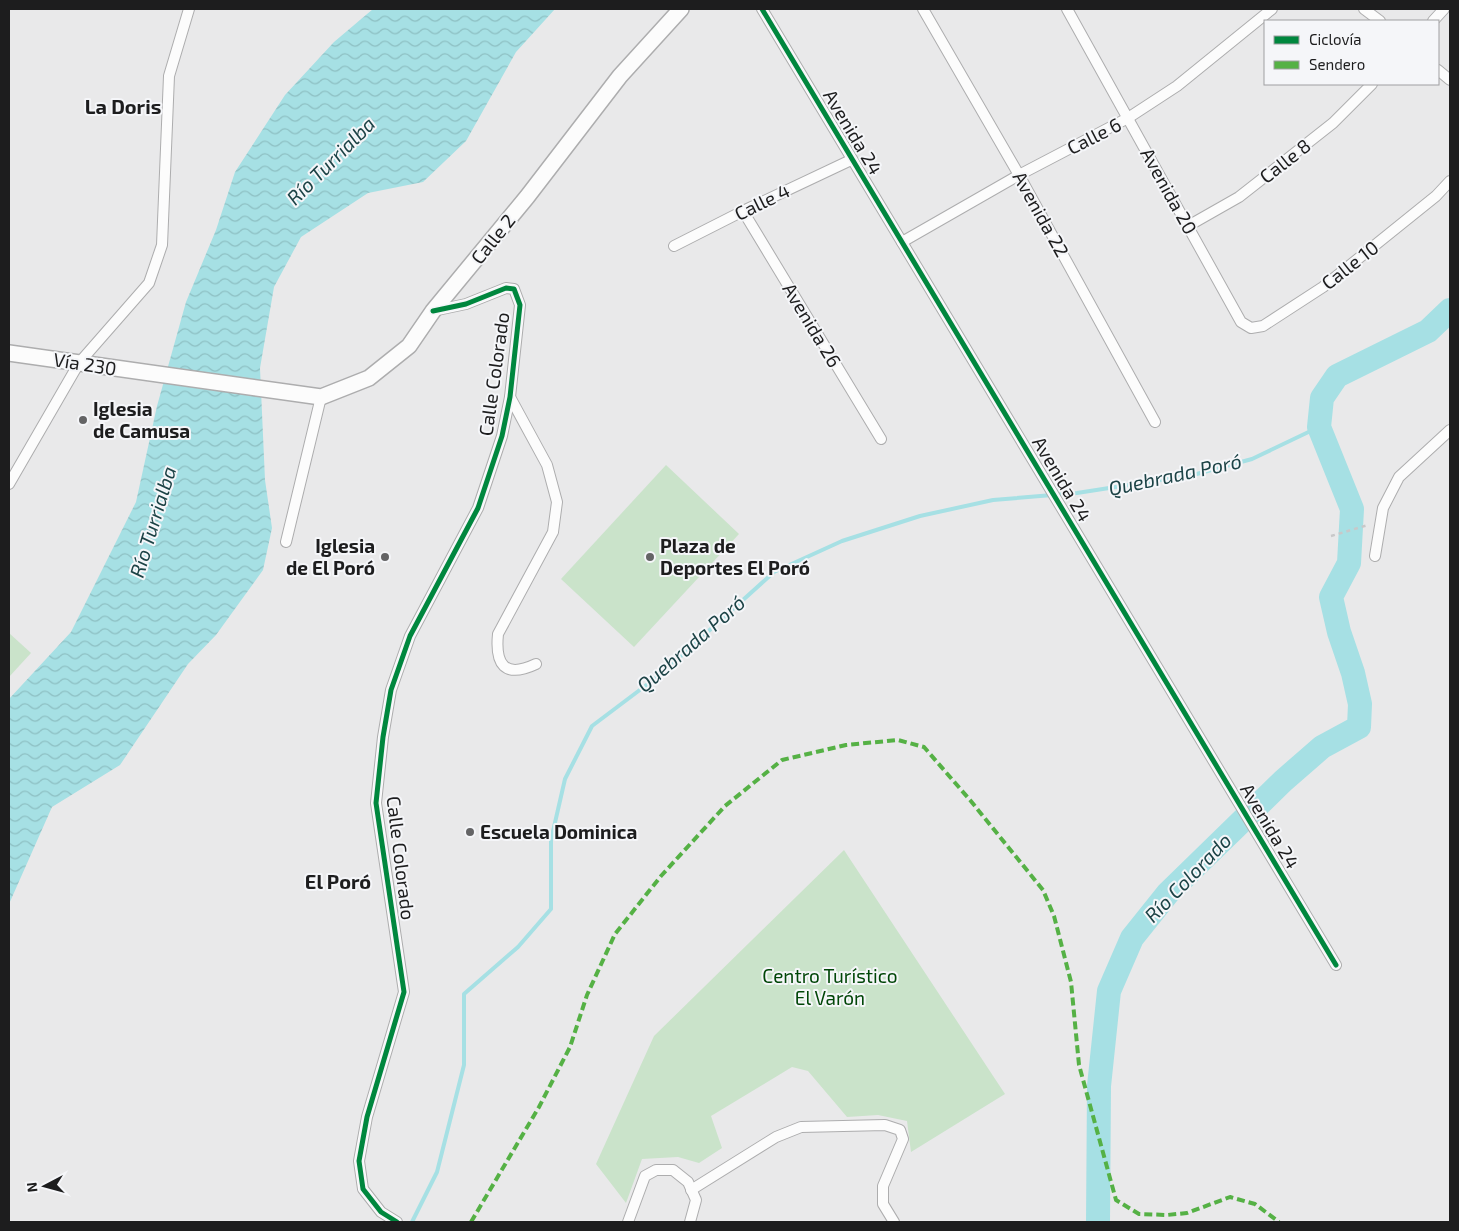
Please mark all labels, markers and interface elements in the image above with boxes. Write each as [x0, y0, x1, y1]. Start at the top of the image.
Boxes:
legend [1264, 20, 1439, 85]
text: Ciclovía [1309, 30, 1361, 48]
text: Sendero [1309, 55, 1365, 73]
street label: Avenida 24 [819, 85, 888, 179]
district label: La Doris [85, 94, 161, 118]
water label: Río Turrialba [281, 111, 379, 209]
street label: Calle 6 [1063, 112, 1125, 159]
street label: Calle 8 [1255, 134, 1315, 188]
street label: Avenida 20 [1136, 144, 1203, 238]
street label: Avenida 22 [1009, 167, 1074, 261]
street label: Calle 4 [730, 178, 793, 225]
street label: Calle 2 [466, 209, 520, 268]
street label: Calle 10 [1317, 235, 1383, 294]
street label: Avenida 26 [778, 278, 847, 371]
street label: Calle Colorado [473, 311, 514, 437]
street label: Vía 230 [52, 347, 118, 380]
place label: Iglesia de Camusa [93, 397, 190, 442]
marker: Iglesia de Camusa [77, 414, 89, 426]
street label: Avenida 24 [1028, 432, 1097, 526]
water label: Quebrada Poró [1106, 448, 1244, 500]
water label: Río Turrialba [124, 463, 180, 580]
place label: Iglesia de El Poró [286, 534, 375, 579]
place label: Plaza de Deportes El Poró [660, 534, 810, 579]
marker: Iglesia de El Poró [379, 551, 391, 563]
marker: Plaza de Deportes El Poró [644, 551, 656, 563]
water label: Quebrada Poró [631, 590, 749, 697]
street label: Avenida 24 [1236, 779, 1305, 873]
street label: Calle Colorado [382, 795, 421, 921]
place label: Escuela Dominica [480, 820, 637, 843]
marker: Escuela Dominica [464, 826, 476, 838]
water label: Río Colorado [1139, 828, 1236, 927]
district label: El Poró [305, 869, 371, 893]
park label: Centro Turístico El Varón [762, 964, 898, 1009]
north arrow [20, 1161, 70, 1211]
text: N [23, 1181, 41, 1193]

